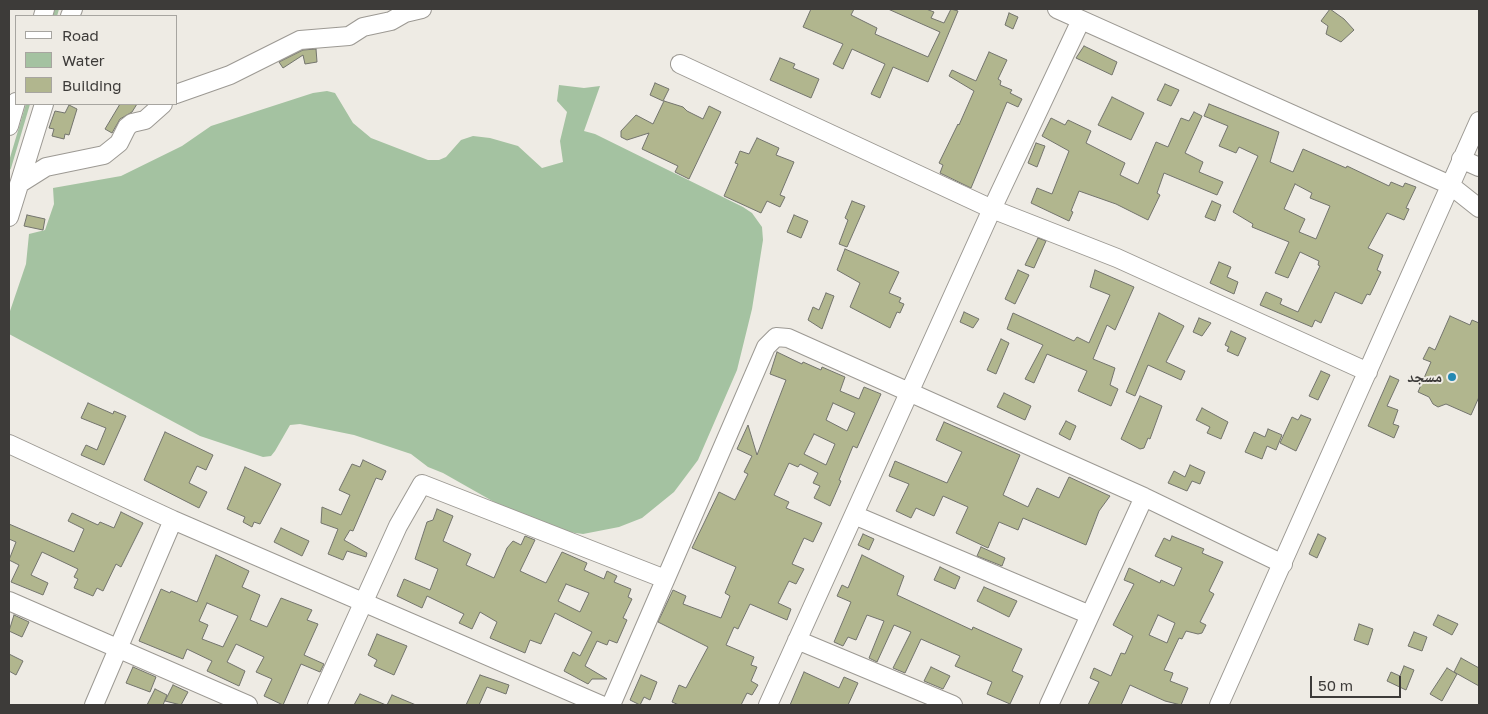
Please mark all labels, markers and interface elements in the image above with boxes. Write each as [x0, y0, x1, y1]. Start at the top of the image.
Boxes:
legend [15, 15, 178, 105]
text: Road [62, 26, 99, 44]
text: Water [62, 51, 105, 69]
text: Building [62, 76, 122, 94]
place label: مسجد [1407, 368, 1442, 386]
marker: مسجد [1446, 371, 1458, 383]
scale bar [1313, 666, 1404, 698]
text: 50 m [1318, 676, 1353, 694]

